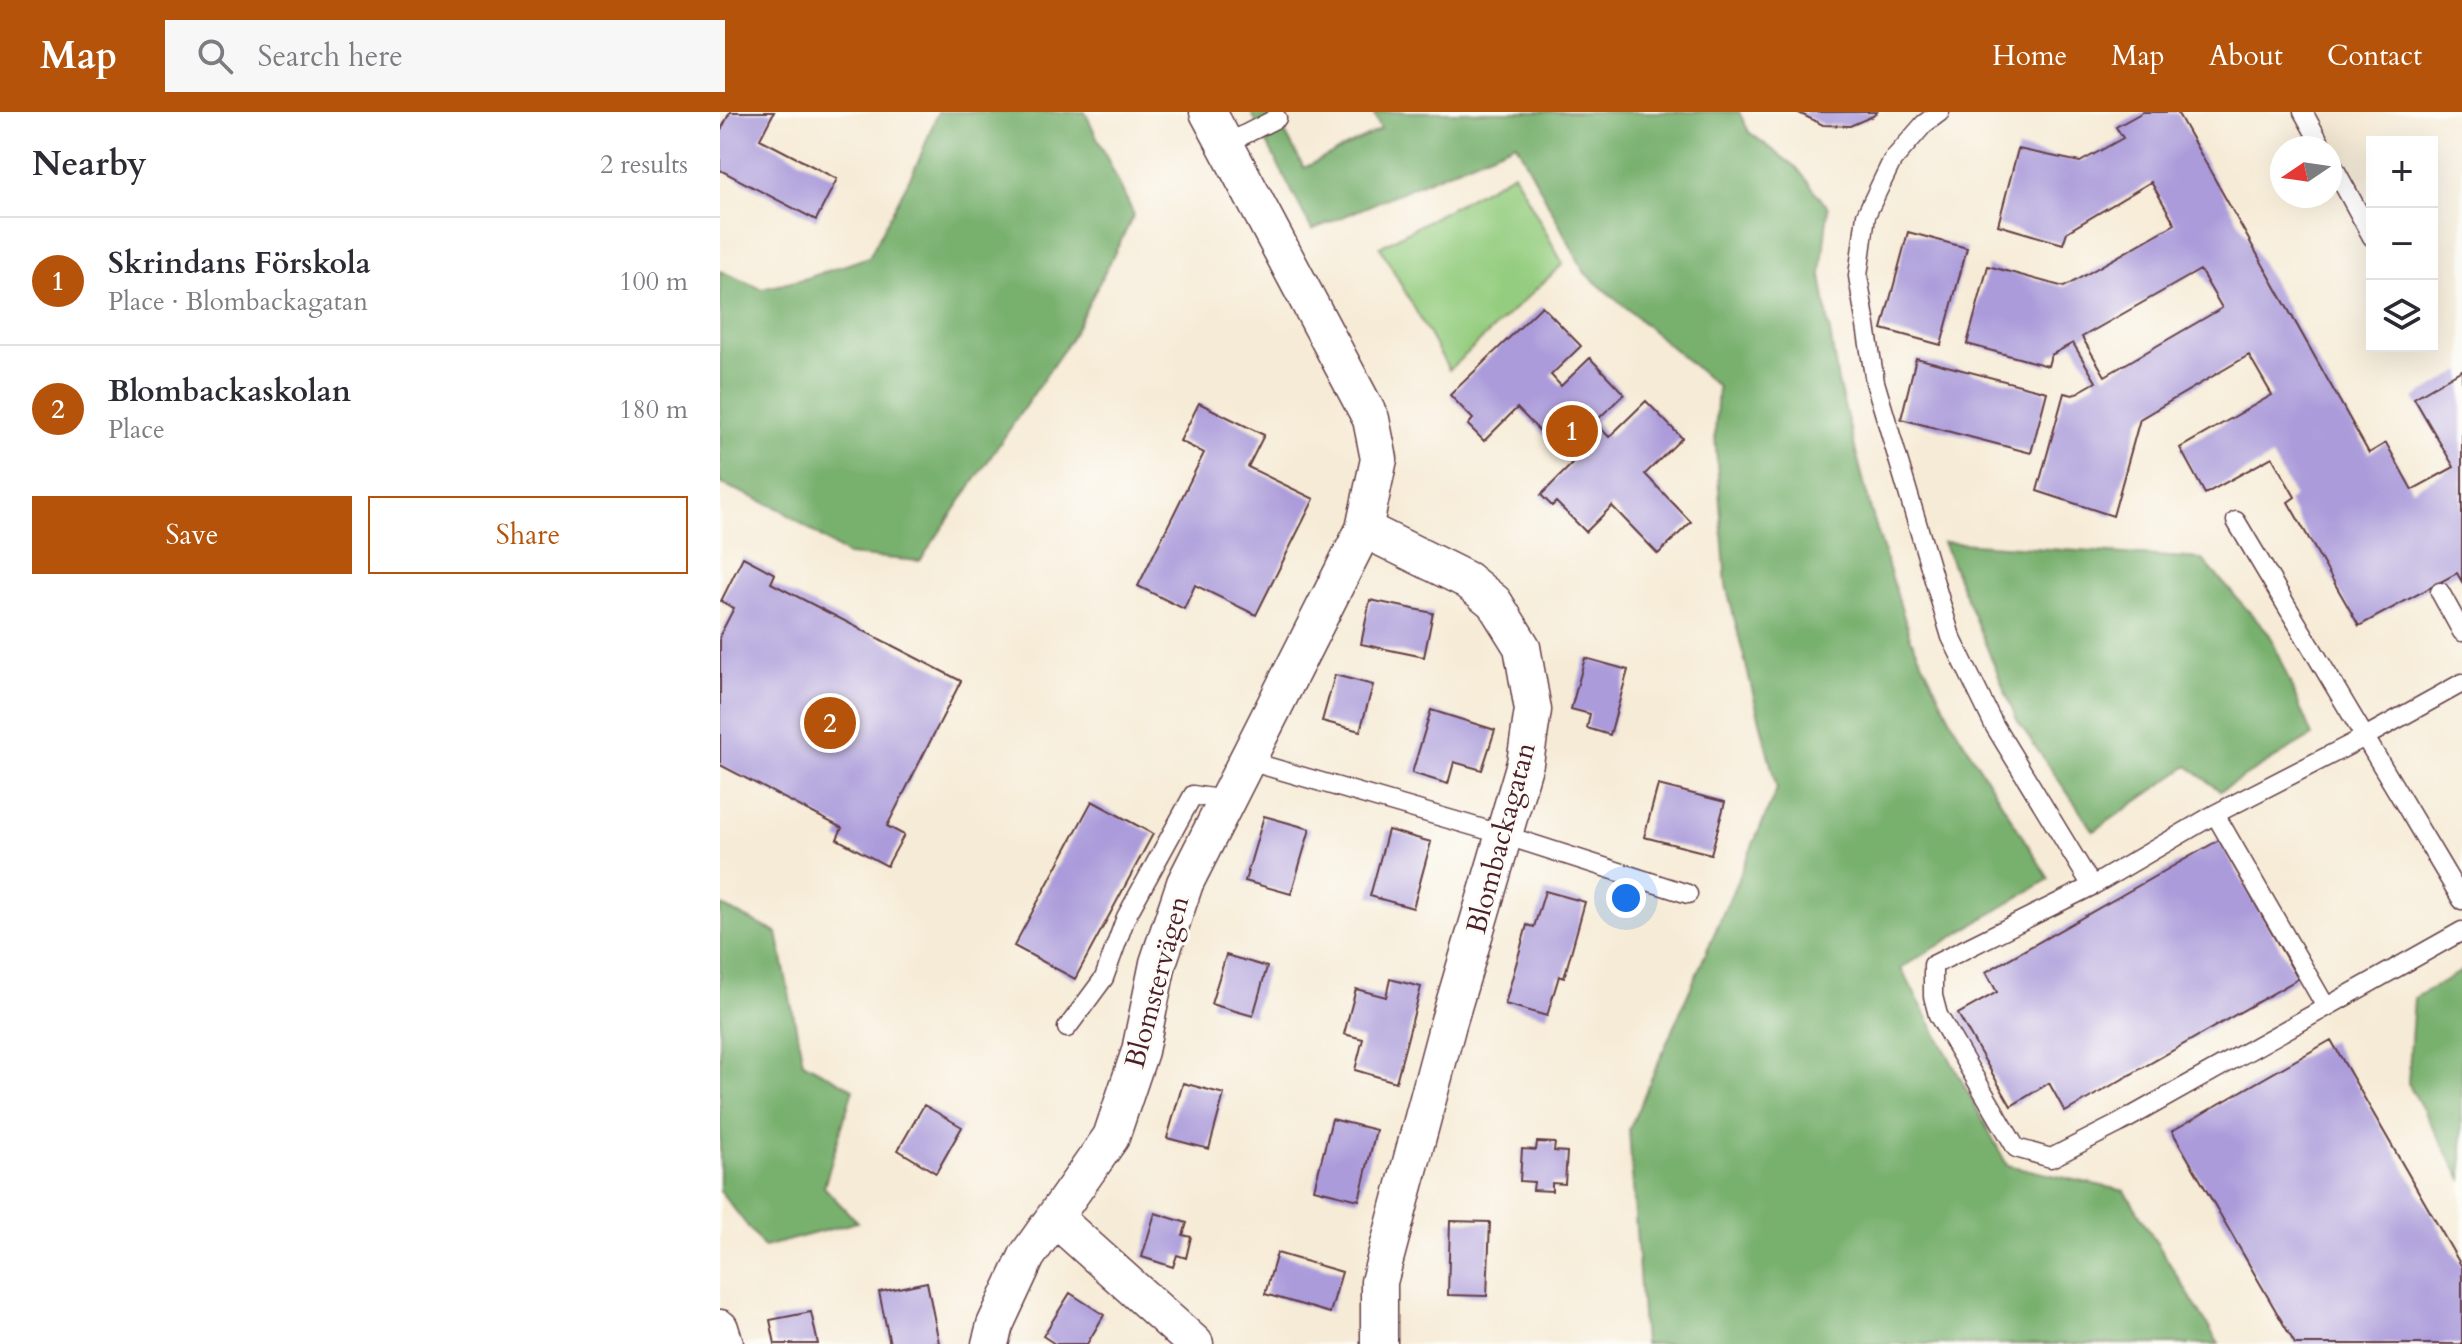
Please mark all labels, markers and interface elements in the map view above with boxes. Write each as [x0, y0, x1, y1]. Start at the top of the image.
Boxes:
search box [165, 20, 725, 92]
text: Map [40, 30, 117, 82]
icon: search [193, 34, 237, 78]
text: Search here [257, 36, 403, 77]
text: Home [1992, 37, 2067, 75]
text: Map [2111, 37, 2165, 75]
text: About [2209, 37, 2283, 75]
text: Contact [2327, 37, 2422, 75]
north arrow [2270, 136, 2342, 208]
map controls [2366, 136, 2438, 352]
button: + [2366, 136, 2438, 208]
text: Nearby [32, 141, 147, 187]
text: 2 results [600, 147, 688, 182]
button: − [2366, 208, 2438, 280]
text: Skrindans Förskola [108, 243, 371, 284]
text: 1 [51, 264, 65, 299]
text: 100 m [619, 264, 688, 299]
button: layers [2366, 280, 2438, 352]
text: Place · Blombackagatan [108, 284, 368, 319]
text: Blombackaskolan [108, 371, 351, 412]
text: 2 [51, 392, 65, 427]
text: 180 m [619, 392, 688, 427]
pin: 1 [1546, 401, 1598, 461]
text: Place [108, 412, 165, 447]
button: Save [32, 496, 352, 574]
button: Share [368, 496, 688, 574]
pin: 2 [804, 693, 856, 753]
street label: Blombackagatan [1457, 738, 1545, 938]
your location [1606, 878, 1646, 918]
street label: Blomstervägen [1116, 892, 1198, 1072]

